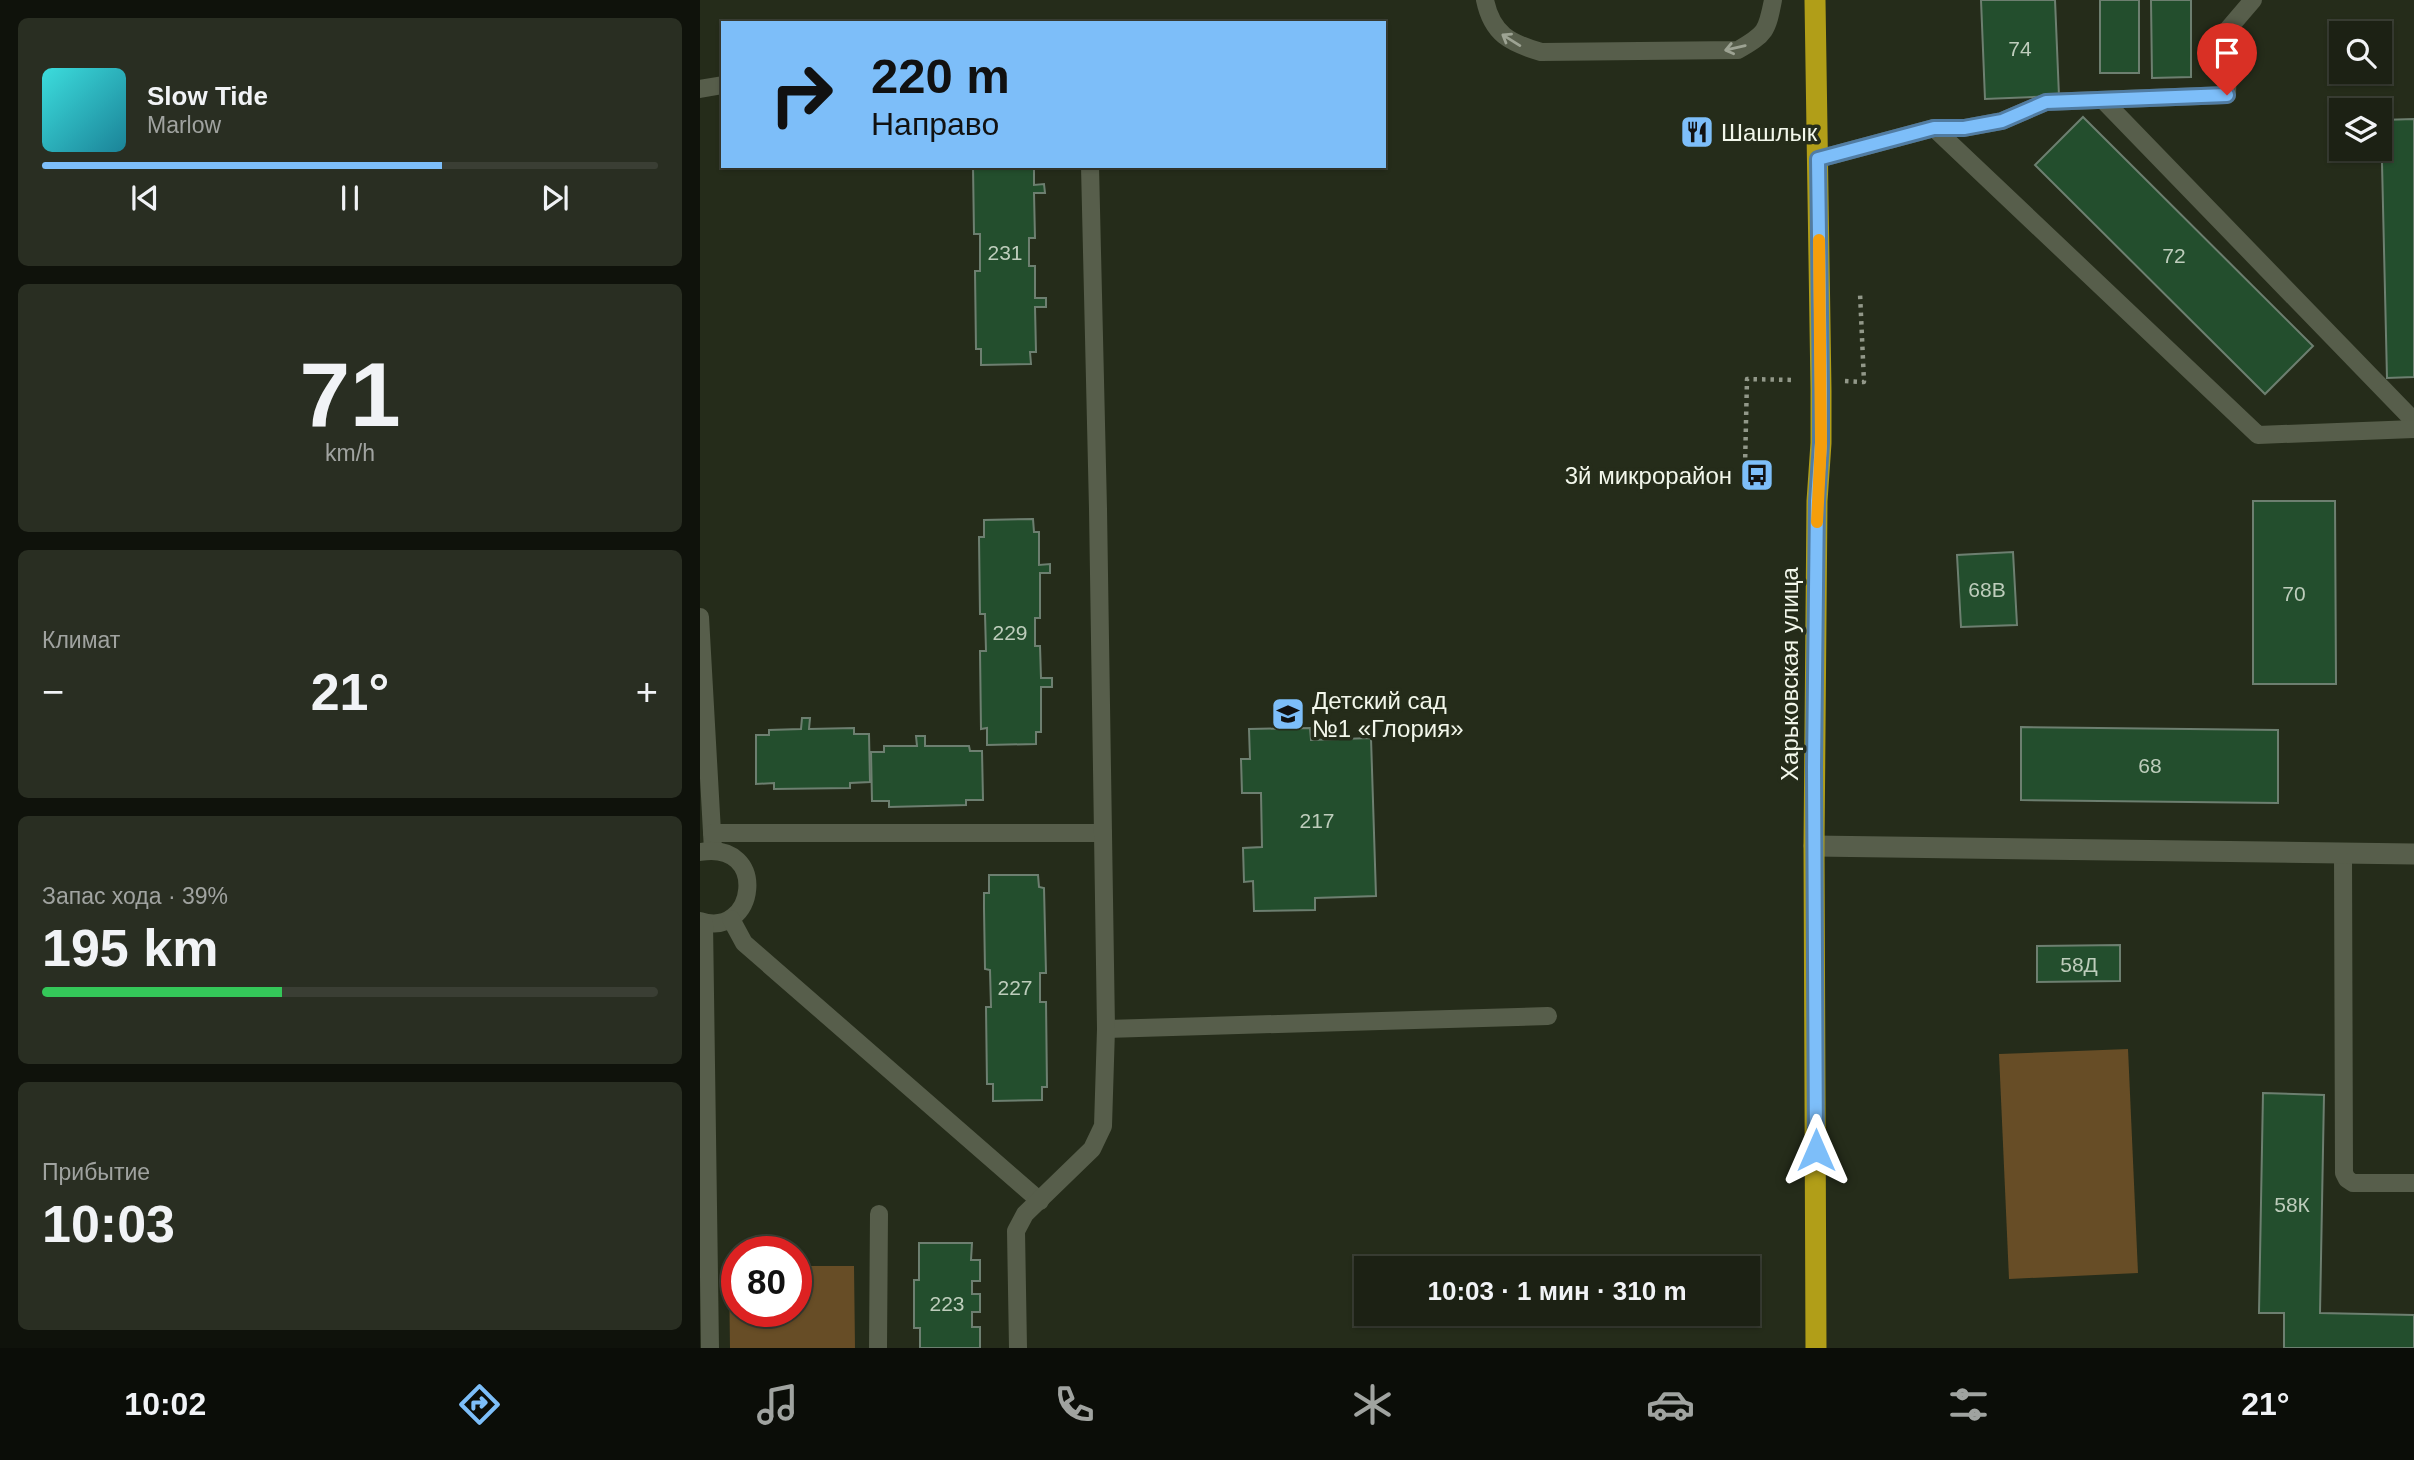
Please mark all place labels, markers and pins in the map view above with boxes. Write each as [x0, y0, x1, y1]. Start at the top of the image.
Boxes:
pin [2197, 23, 2257, 95]
restaurant icon: Шашлык [1678, 113, 1716, 151]
place label: Шашлык [1721, 119, 1818, 146]
bus stop icon: 3й микрорайон [1738, 456, 1776, 494]
place label: 3й микрорайон [1565, 462, 1732, 489]
place label: Детский сад №1 «Глория» [1312, 687, 1463, 742]
school or university icon: Детский сад №1 «Глория» [1269, 695, 1307, 733]

